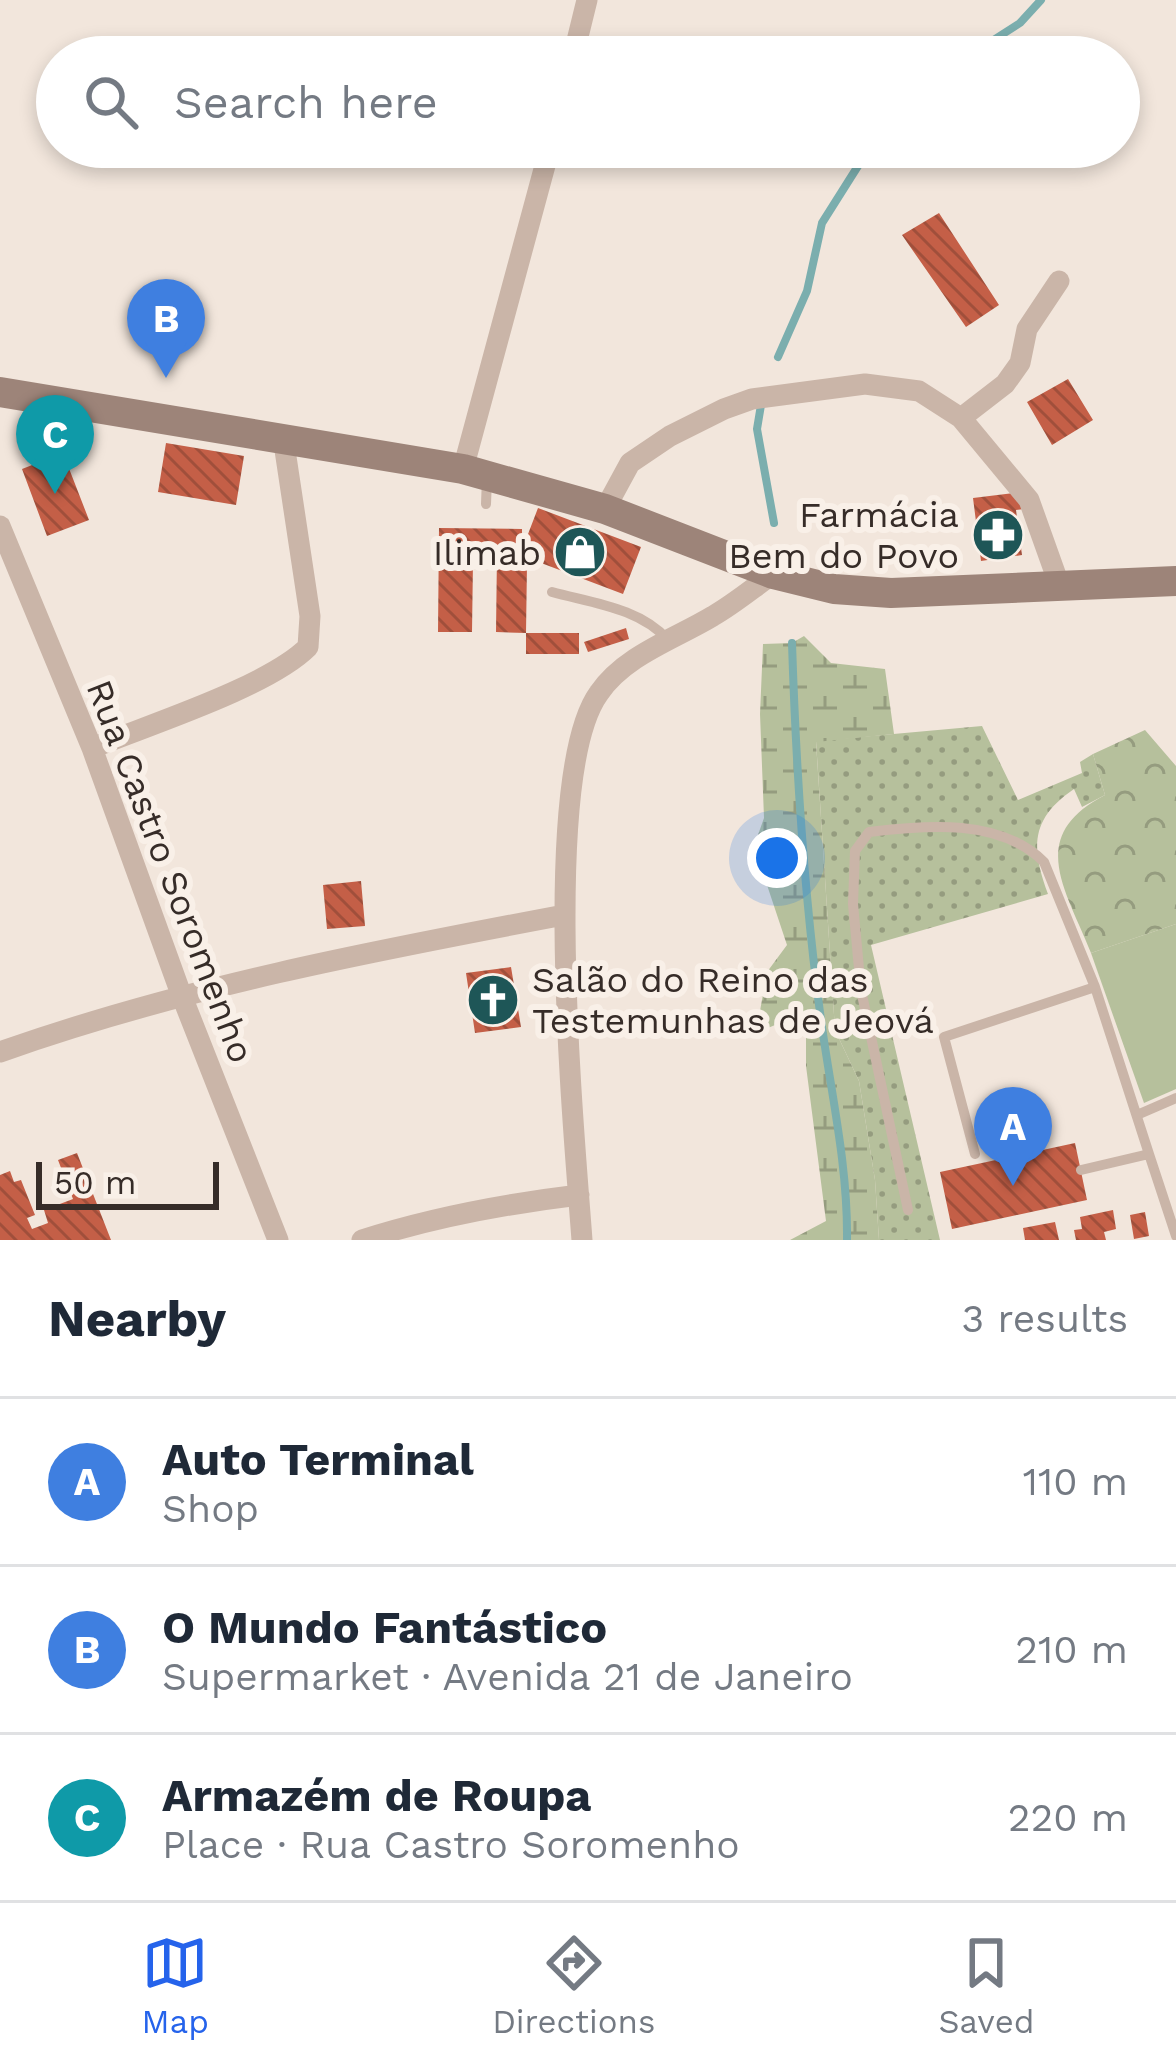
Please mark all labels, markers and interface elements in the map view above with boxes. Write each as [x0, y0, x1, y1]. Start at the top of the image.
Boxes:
search box [36, 36, 1140, 168]
icon: search [78, 69, 144, 135]
text: Search here [174, 76, 438, 129]
pin: B [127, 279, 205, 378]
pin: C [16, 395, 94, 494]
place label: Farmácia Bem do Povo [728, 494, 959, 577]
pharmacy icon: Farmácia Bem do Povo [970, 507, 1026, 563]
shop icon: Ilimab [552, 524, 608, 580]
place label: Ilimab [433, 532, 541, 574]
street label: Rua Castro Soromenho [78, 674, 262, 1069]
your location [747, 828, 807, 888]
place label: Salão do Reino das Testemunhas de Jeová [532, 959, 934, 1042]
church icon: Salão do Reino das Testemunhas de Jeová [465, 972, 521, 1028]
pin: A [974, 1087, 1052, 1186]
scale bar [36, 1156, 219, 1209]
text: 50 m [54, 1163, 136, 1202]
text: Nearby [48, 1289, 226, 1348]
text: 3 results [962, 1296, 1128, 1341]
text: Auto Terminal [162, 1433, 474, 1486]
text: A [74, 1459, 100, 1504]
text: 110 m [1023, 1459, 1128, 1504]
text: Shop [162, 1486, 259, 1531]
text: O Mundo Fantástico [162, 1601, 607, 1654]
text: B [74, 1627, 100, 1672]
text: 210 m [1015, 1627, 1128, 1672]
text: Supermarket · Avenida 21 de Janeiro [162, 1654, 853, 1699]
text: Armazém de Roupa [162, 1769, 591, 1822]
text: C [74, 1795, 100, 1840]
text: 220 m [1008, 1795, 1128, 1840]
text: Place · Rua Castro Soromenho [162, 1822, 740, 1867]
tab: Map [142, 1930, 209, 2041]
tab: Directions [492, 1930, 655, 2041]
tab: Saved [939, 1930, 1034, 2041]

